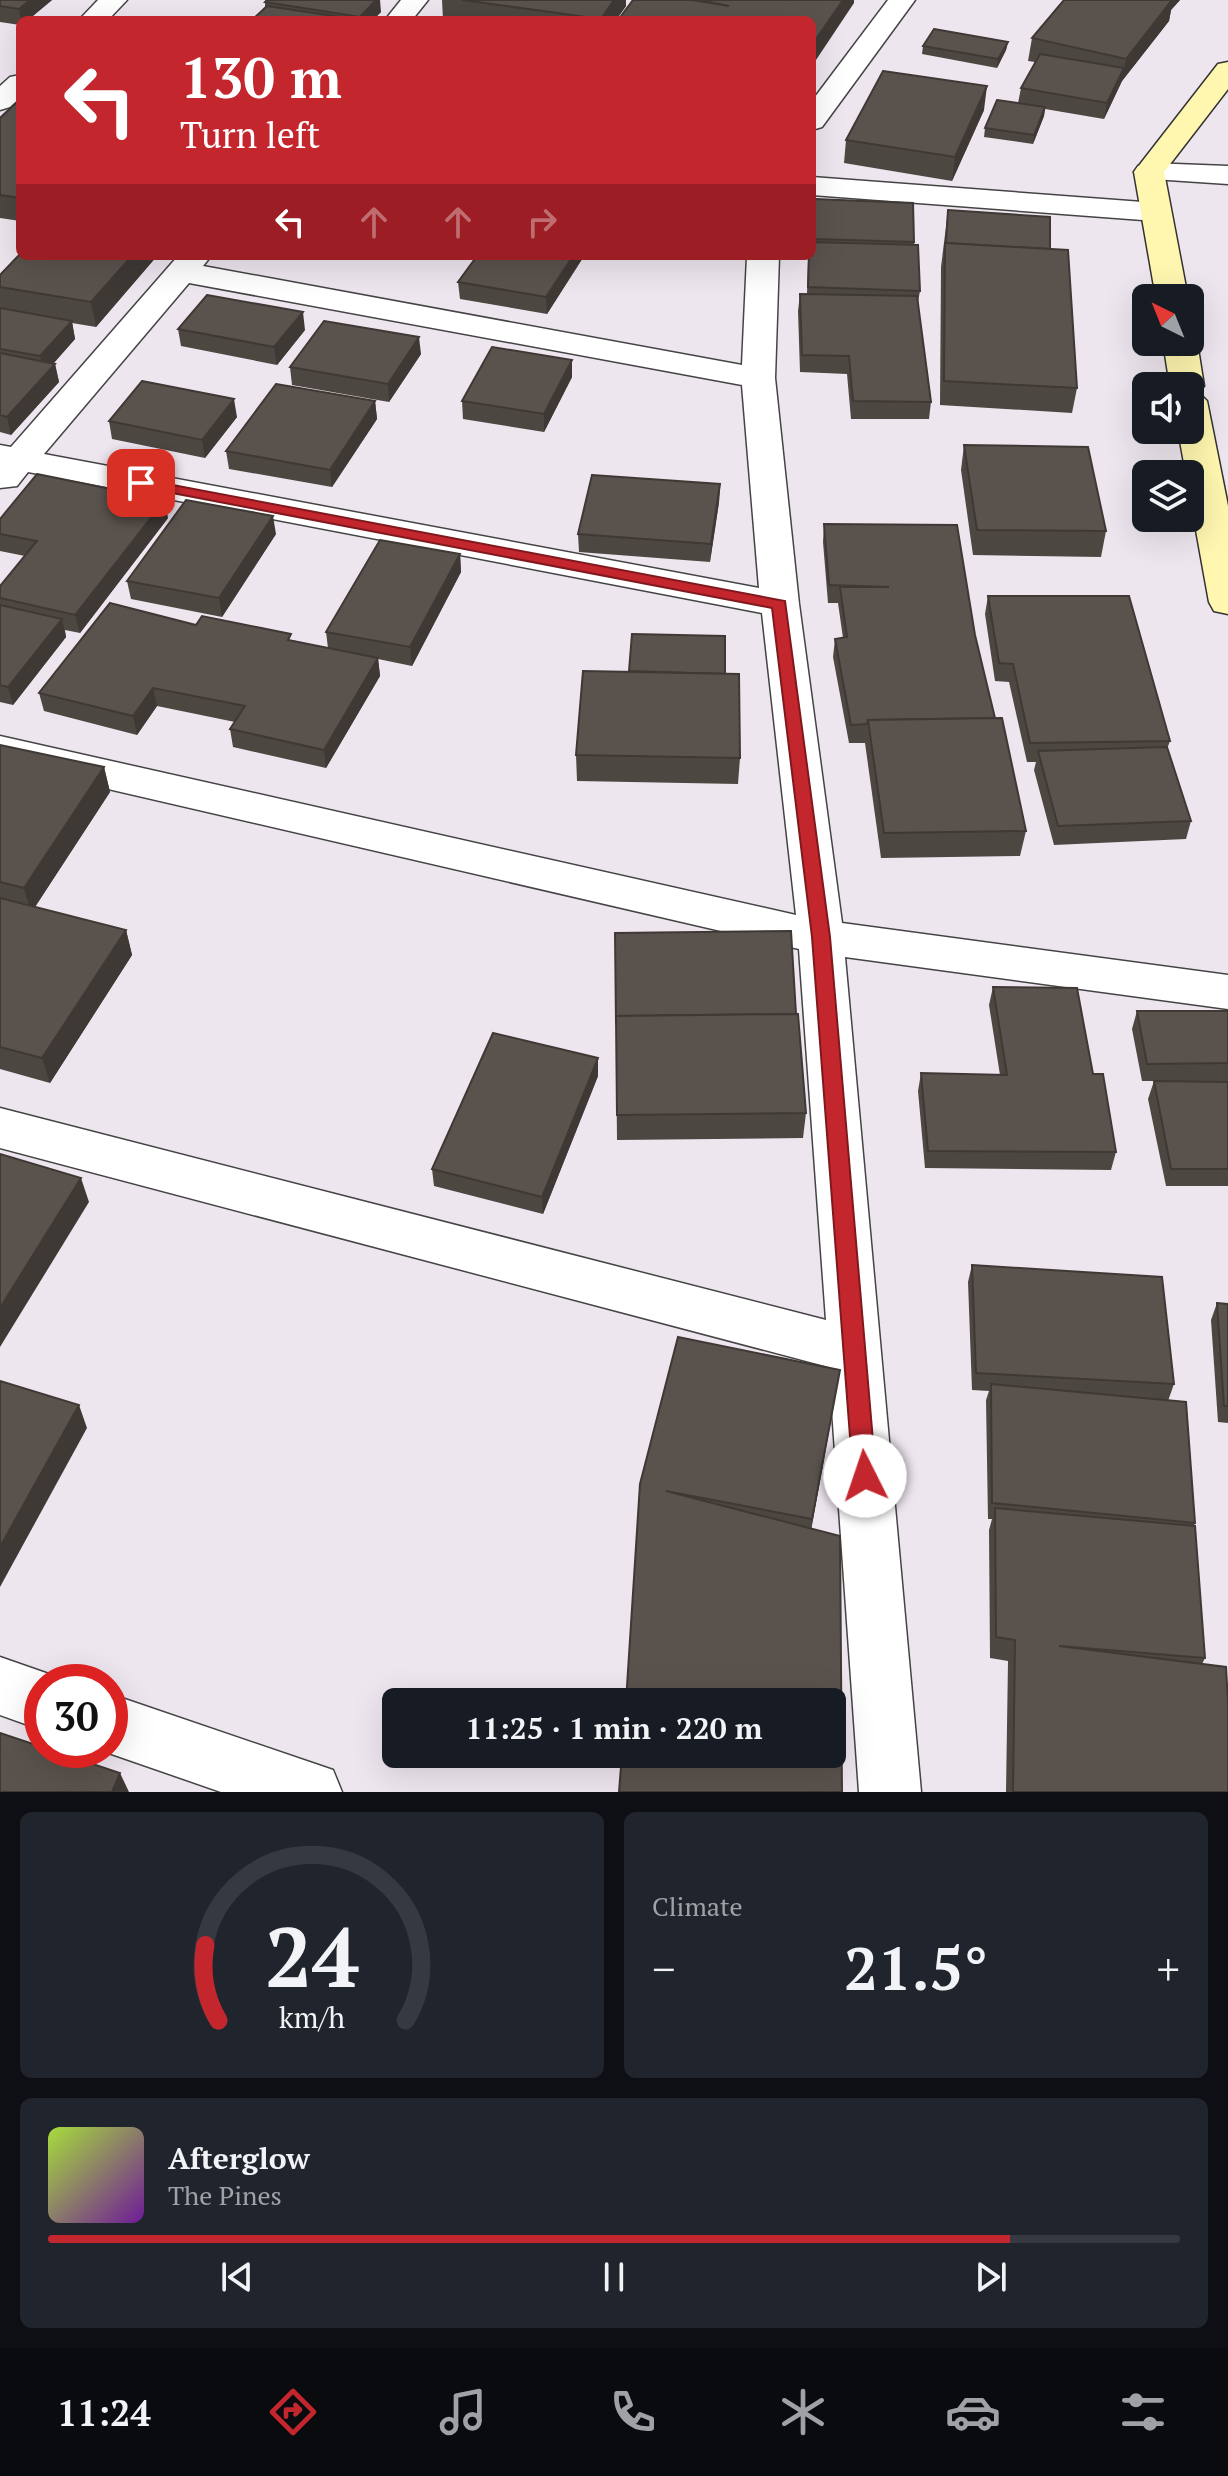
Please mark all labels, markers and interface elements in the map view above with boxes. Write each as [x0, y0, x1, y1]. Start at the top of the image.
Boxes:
text: 130 m [180, 40, 342, 114]
icon: left [48, 48, 152, 152]
text: Turn left [180, 111, 320, 158]
icon: left [268, 200, 312, 244]
icon: ahead [352, 200, 396, 244]
icon: ahead [436, 200, 480, 244]
icon: right [520, 200, 564, 244]
north arrow [1132, 284, 1204, 356]
map controls [1132, 284, 1204, 532]
button: sound [1132, 372, 1204, 444]
pin [107, 449, 175, 517]
button: layers [1132, 460, 1204, 532]
icon: arrive [119, 461, 163, 505]
position arrow [823, 1434, 907, 1518]
speed limit sign: 30 [24, 1664, 128, 1768]
text: 11:25 · 1 min · 220 m [466, 1708, 762, 1748]
text: Climate [652, 1889, 743, 1923]
text: 24 [265, 1901, 359, 2011]
text: 21.5° [844, 1928, 988, 2007]
text: − [652, 1939, 675, 1998]
text: + [1157, 1939, 1180, 1998]
text: km/h [279, 1998, 345, 2036]
text: Afterglow [168, 2138, 310, 2178]
text: The Pines [168, 2178, 282, 2212]
icon: previous [215, 2255, 259, 2299]
icon: pause [592, 2255, 636, 2299]
icon: next [969, 2255, 1013, 2299]
icon: directions [265, 2384, 321, 2440]
icon: music [435, 2384, 491, 2440]
icon: phone [605, 2384, 661, 2440]
icon: climate [775, 2384, 831, 2440]
icon: car [945, 2384, 1001, 2440]
icon: filters [1115, 2384, 1171, 2440]
text: 11:24 [57, 2389, 151, 2436]

